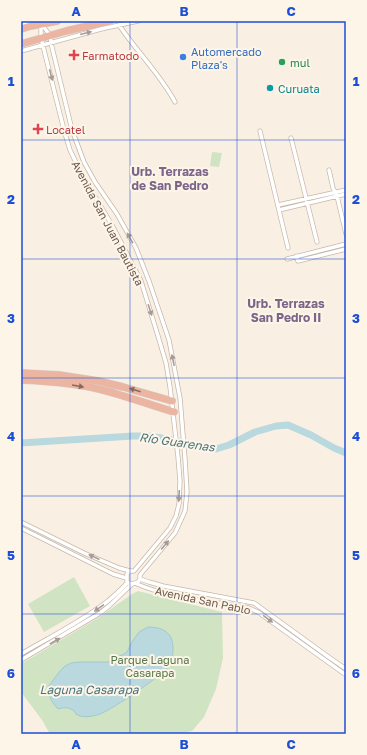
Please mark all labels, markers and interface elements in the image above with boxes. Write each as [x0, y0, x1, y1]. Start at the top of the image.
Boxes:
text: A [71, 3, 81, 19]
text: B [179, 3, 189, 19]
text: C [286, 3, 296, 19]
one-way arrow [79, 30, 92, 36]
place label: Automercado Plaza's [191, 45, 262, 71]
place label: Farmatodo [82, 49, 139, 62]
marker: Farmatodo [69, 50, 79, 60]
marker: Automercado Plaza's [178, 52, 188, 62]
place label: mul [290, 56, 310, 69]
marker: mul [277, 57, 287, 67]
one-way arrow [48, 70, 54, 82]
text: 1 [8, 73, 15, 89]
text: 1 [353, 73, 360, 89]
place label: Curuata [278, 82, 320, 95]
marker: Curuata [265, 83, 275, 93]
place label: Locatel [46, 123, 86, 136]
marker: Locatel [33, 124, 43, 134]
street label: Avenida San Juan Bautista [69, 158, 147, 288]
district label: Urb. Terrazas de San Pedro [131, 164, 209, 193]
text: 2 [7, 191, 15, 207]
text: 2 [352, 191, 360, 207]
one-way arrow [127, 232, 134, 244]
district label: Urb. Terrazas San Pedro II [247, 296, 325, 325]
one-way arrow [147, 304, 153, 316]
text: 3 [7, 310, 15, 326]
text: 3 [352, 310, 360, 326]
one-way arrow [170, 354, 176, 366]
one-way arrow [72, 383, 85, 389]
one-way arrow [128, 387, 140, 393]
text: 4 [7, 428, 15, 444]
text: 4 [352, 428, 360, 444]
water label: Río Guarenas [138, 429, 216, 455]
one-way arrow [176, 490, 183, 502]
one-way arrow [160, 540, 169, 550]
text: 5 [7, 547, 15, 563]
text: 5 [352, 547, 360, 563]
one-way arrow [88, 554, 99, 560]
street label: Avenida San Pablo [154, 584, 252, 617]
one-way arrow [93, 604, 104, 611]
one-way arrow [262, 615, 273, 623]
one-way arrow [49, 637, 61, 644]
park label: Parque Laguna Casarapa [110, 653, 190, 679]
text: 6 [7, 665, 15, 681]
text: 6 [352, 665, 360, 681]
water label: Laguna Casarapa [39, 682, 140, 697]
text: A [71, 736, 81, 752]
text: B [179, 736, 189, 752]
text: C [286, 736, 296, 752]

